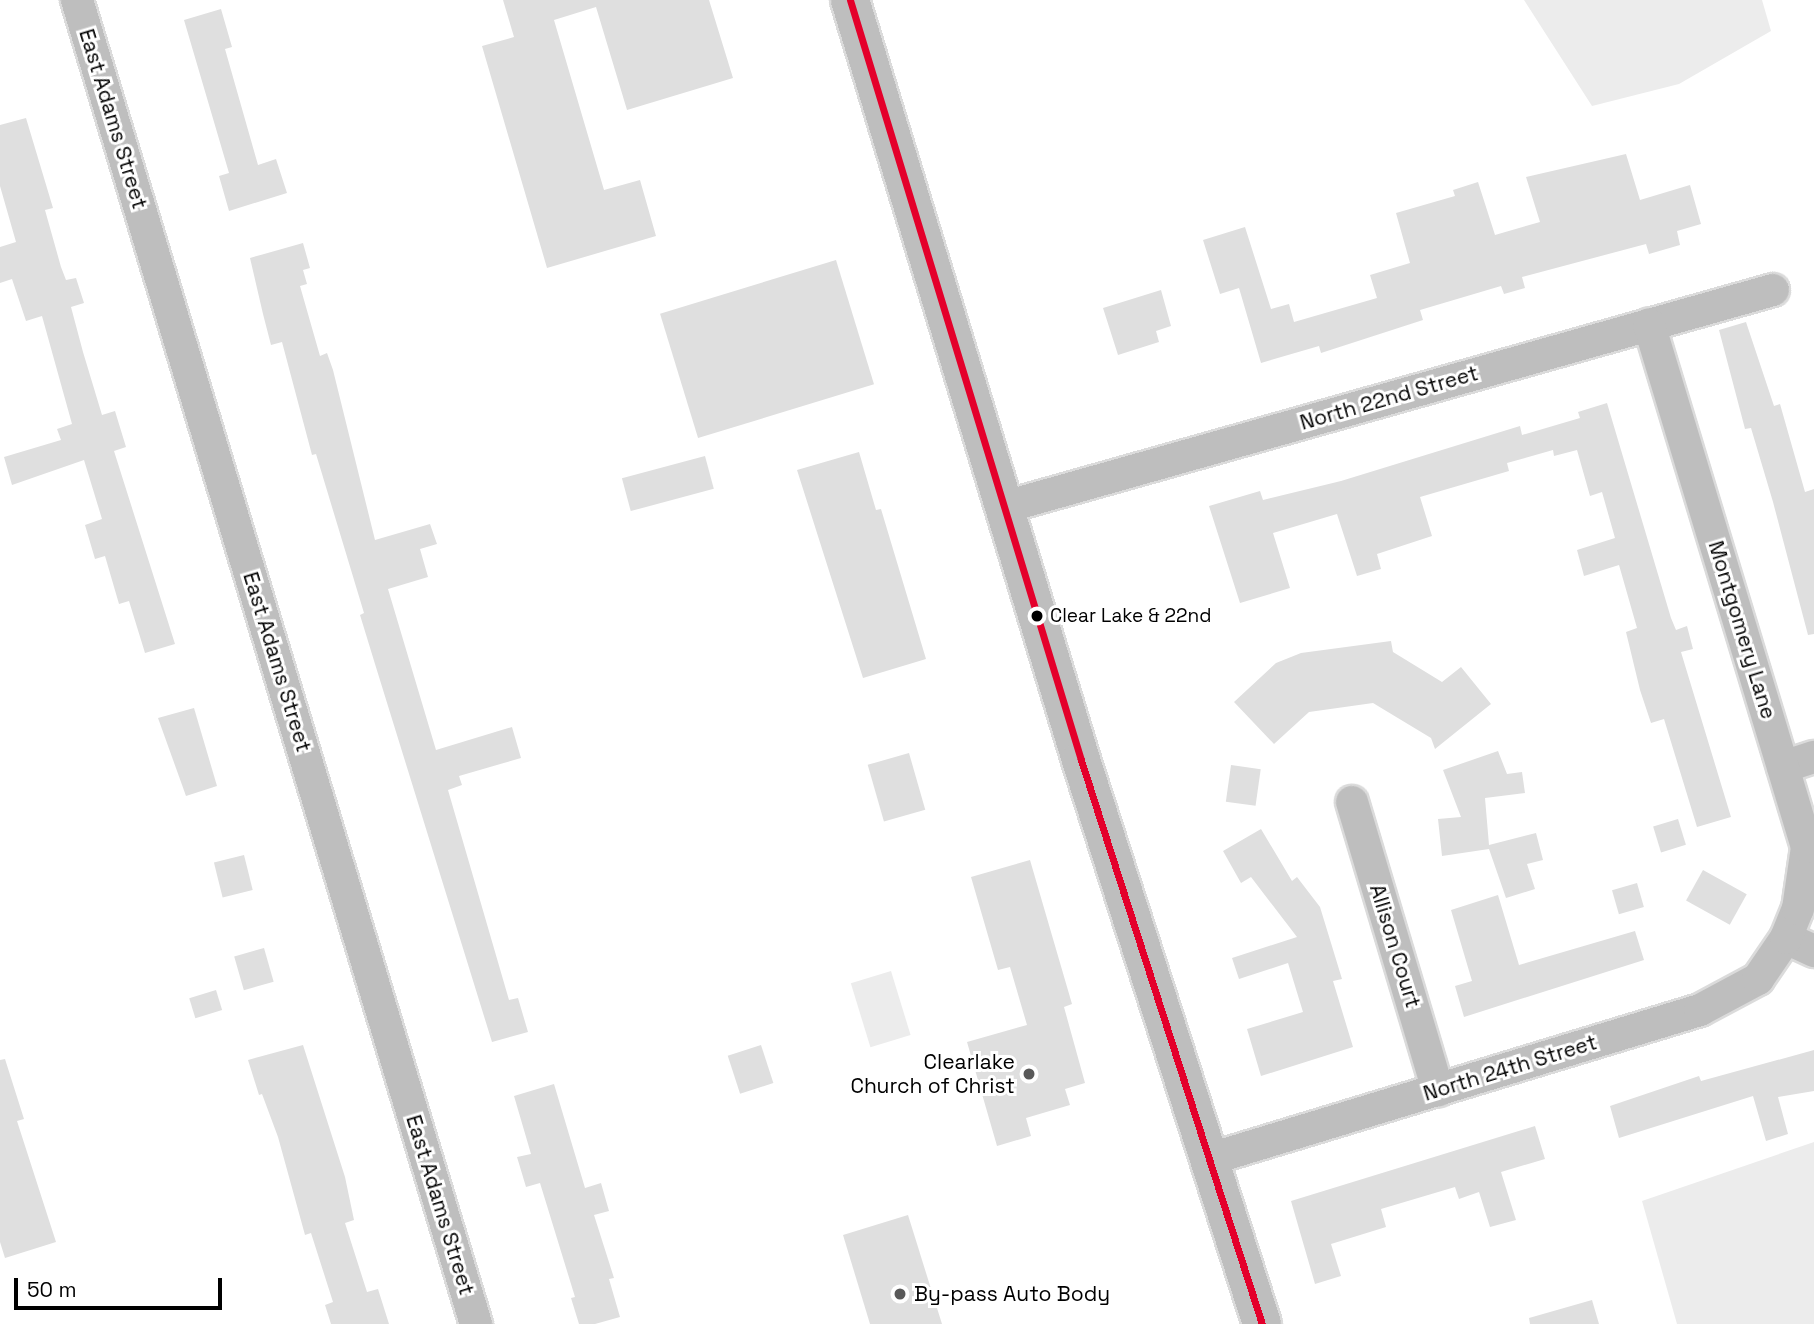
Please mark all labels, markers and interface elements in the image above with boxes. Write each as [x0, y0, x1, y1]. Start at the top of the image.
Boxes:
street label: East Adams Street [74, 26, 152, 212]
street label: North 22nd Street [1297, 361, 1481, 435]
street label: Montgomery Lane [1703, 538, 1781, 722]
street label: East Adams Street [238, 569, 316, 755]
place label: Clear Lake & 22nd [1050, 605, 1211, 627]
marker: Clear Lake & 22nd [1030, 609, 1044, 623]
street label: Allison Court [1364, 881, 1426, 1011]
street label: North 24th Street [1420, 1030, 1600, 1106]
place label: Clearlake Church of Christ [850, 1049, 1015, 1099]
marker: Clearlake Church of Christ [1021, 1066, 1037, 1082]
street label: East Adams Street [401, 1112, 479, 1298]
scale bar [18, 1264, 226, 1308]
text: 50 m [27, 1276, 77, 1303]
place label: By-pass Auto Body [914, 1281, 1110, 1307]
marker: By-pass Auto Body [892, 1286, 908, 1302]

